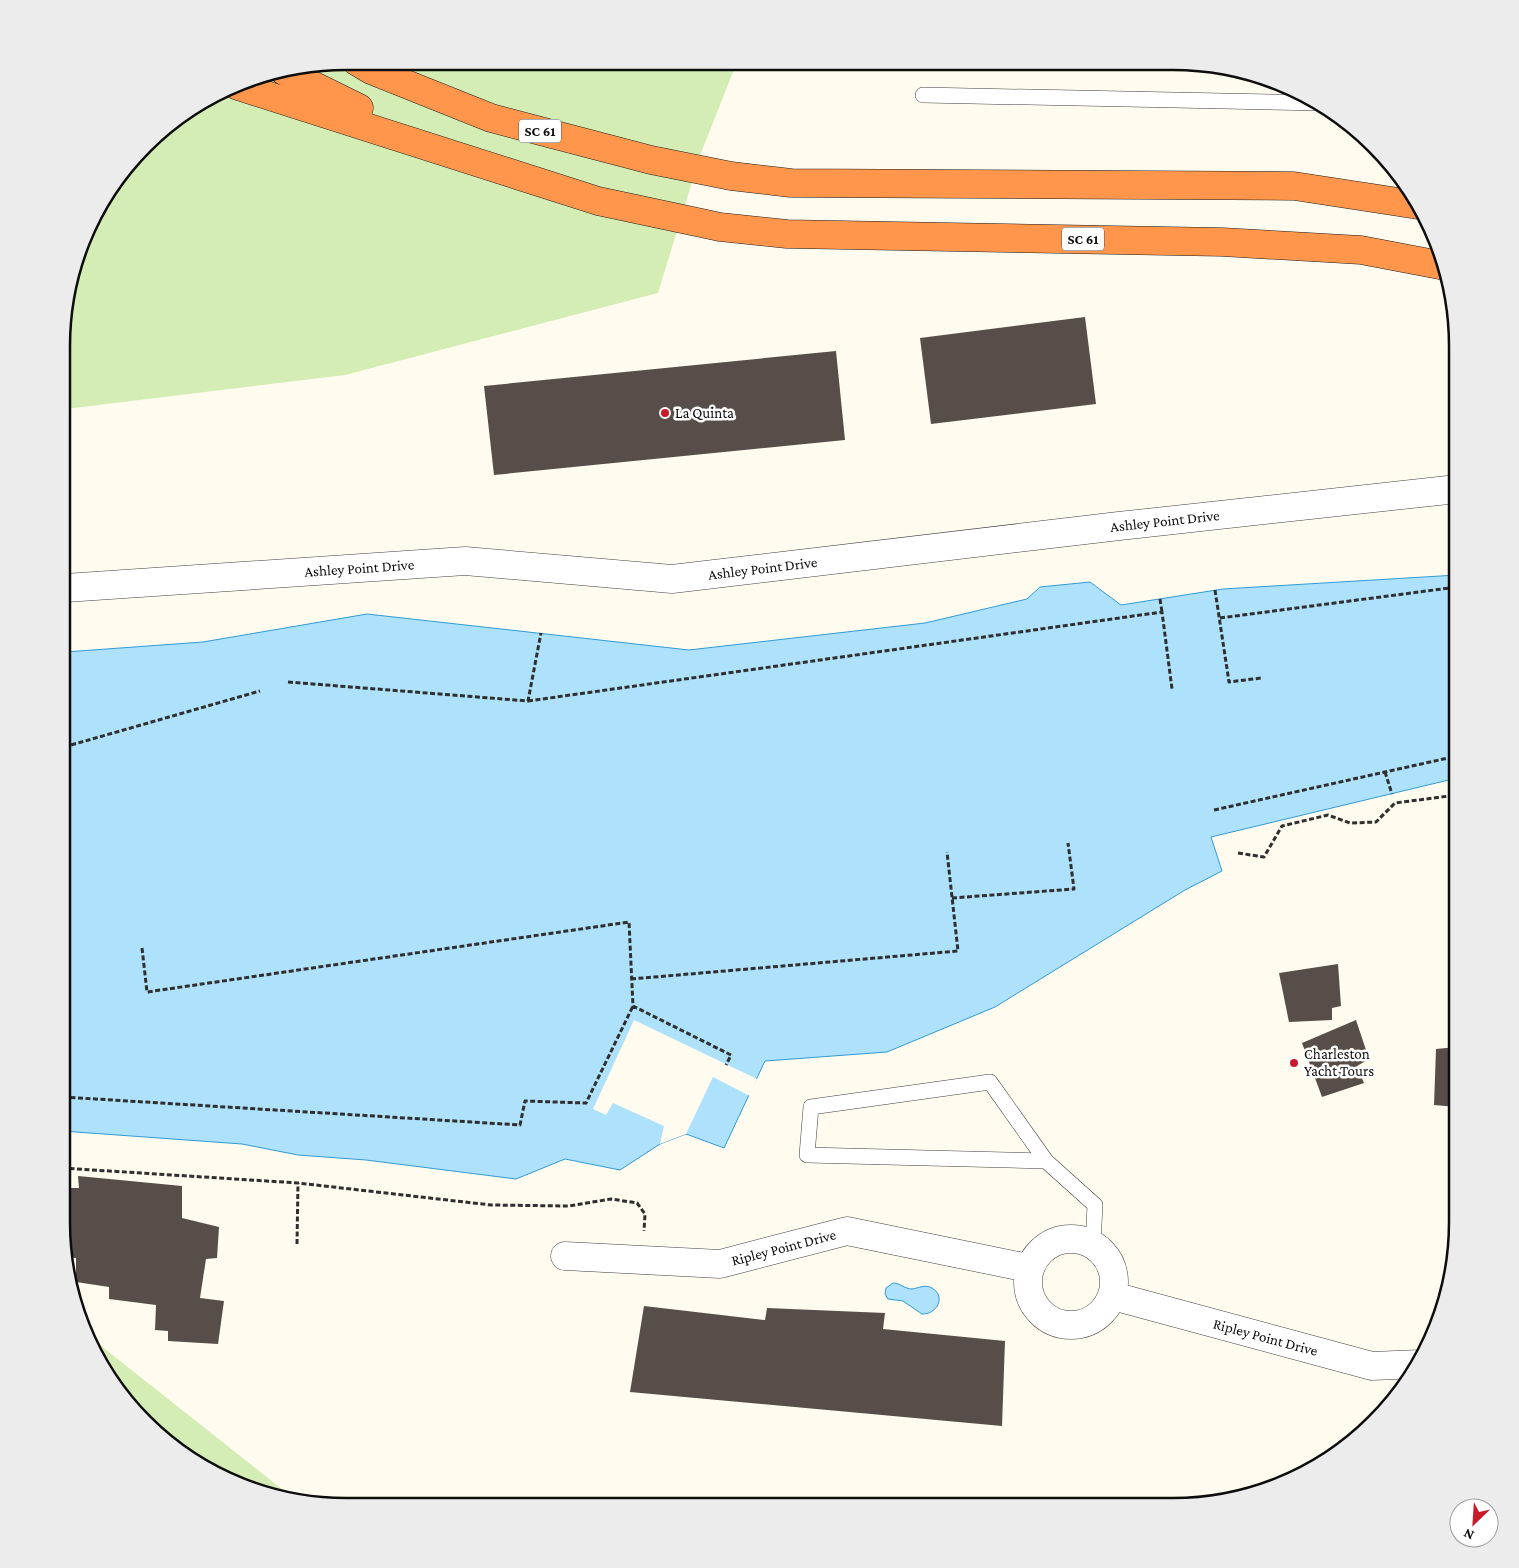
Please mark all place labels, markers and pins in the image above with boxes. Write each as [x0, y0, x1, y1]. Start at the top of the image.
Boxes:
place label: La Quinta [675, 405, 734, 421]
marker: La Quinta [659, 407, 671, 419]
place label: Charleston Yacht Tours [1304, 1046, 1374, 1079]
marker: Charleston Yacht Tours [1288, 1057, 1300, 1069]

